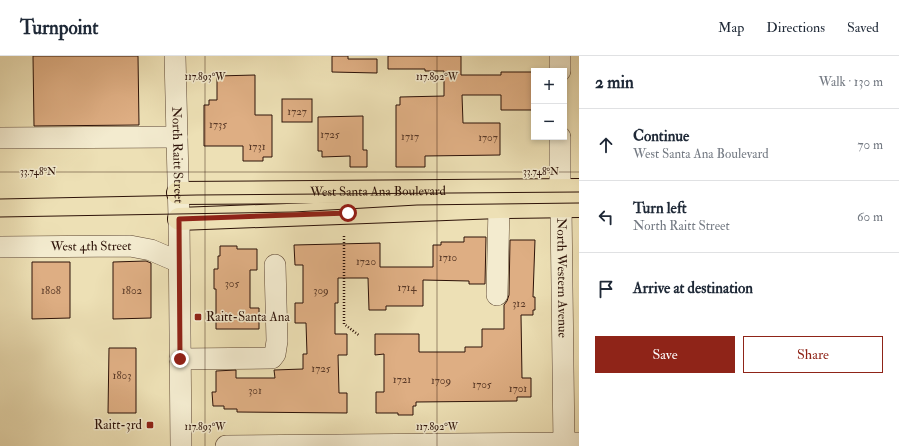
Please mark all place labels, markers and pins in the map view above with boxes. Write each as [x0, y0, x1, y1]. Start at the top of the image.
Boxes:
place label: Raitt-Santa Ana [206, 309, 290, 325]
marker: Raitt-Santa Ana [193, 312, 203, 322]
place label: Raitt-3rd [94, 417, 143, 433]
marker: Raitt-3rd [145, 420, 155, 430]

